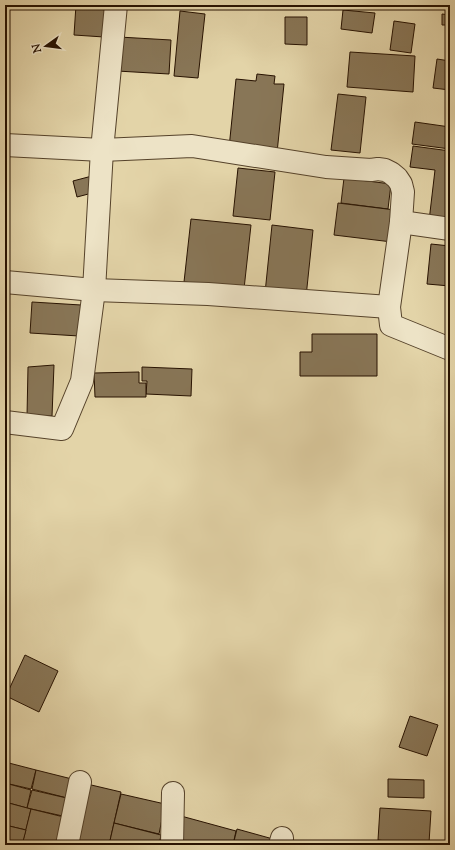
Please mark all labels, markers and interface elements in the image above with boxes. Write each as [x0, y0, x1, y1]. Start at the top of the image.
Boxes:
north arrow [26, 26, 66, 66]
text: N [28, 42, 46, 55]

